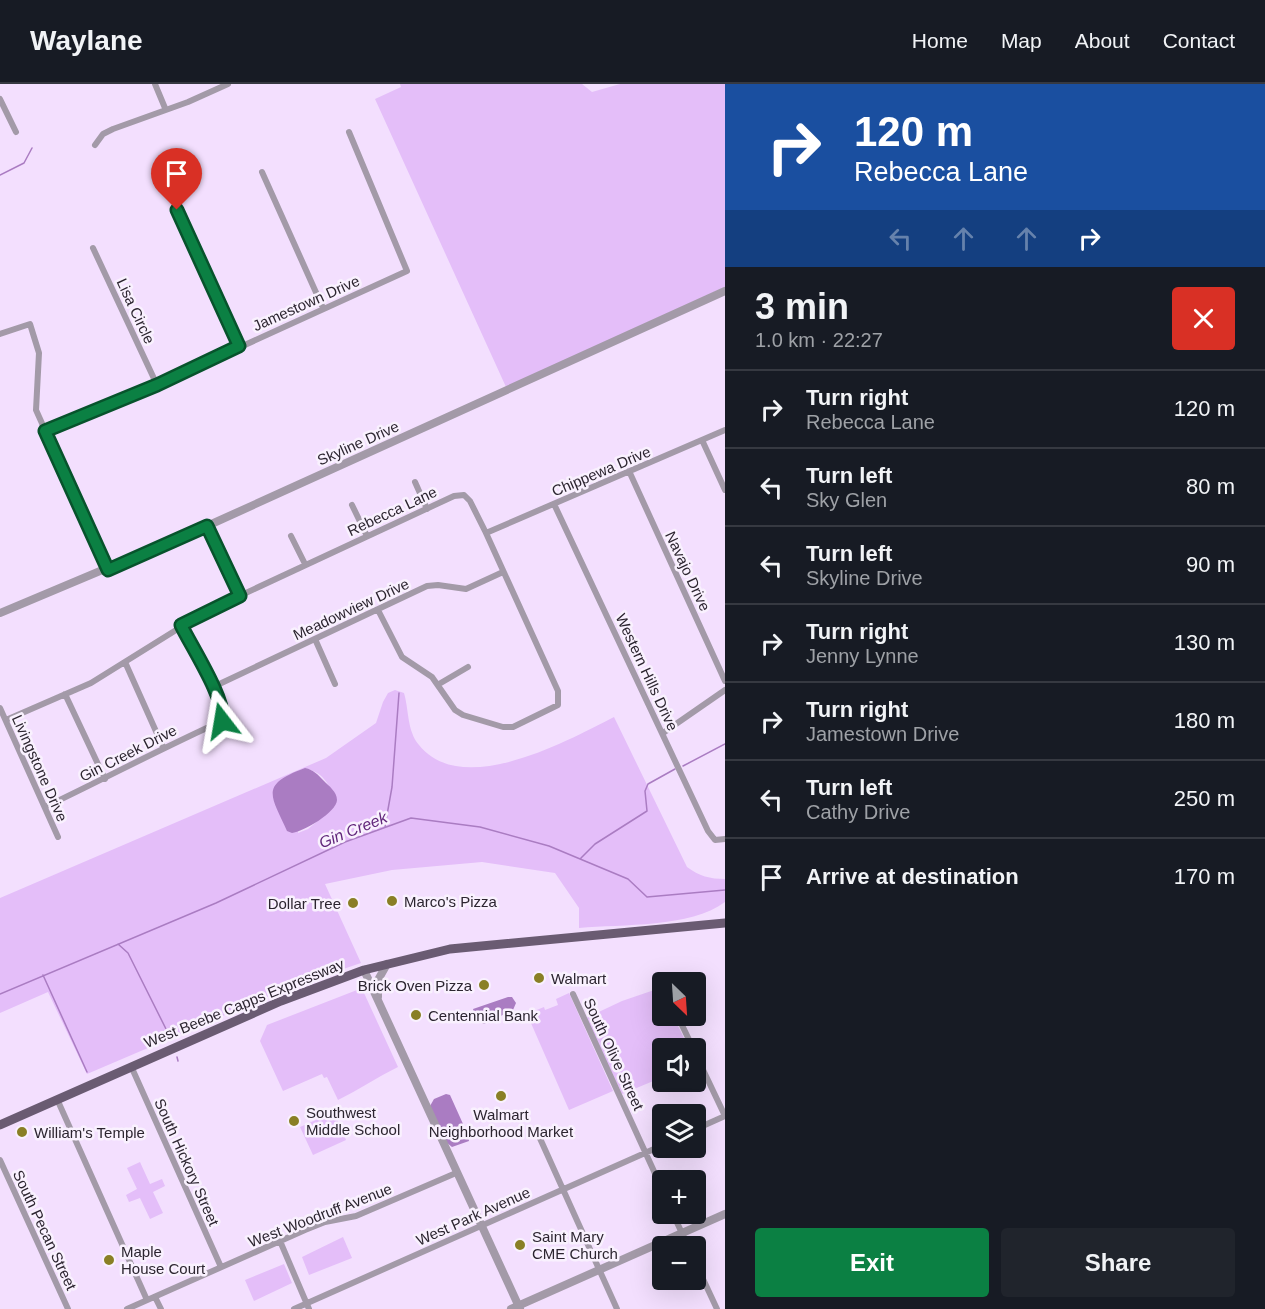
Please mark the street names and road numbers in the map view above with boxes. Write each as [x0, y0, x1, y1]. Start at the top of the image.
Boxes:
street label: Jamestown Drive [250, 272, 362, 334]
street label: Lisa Circle [113, 276, 159, 346]
street label: Skyline Drive [315, 417, 401, 469]
street label: Chippewa Drive [549, 442, 653, 500]
street label: Rebecca Lane [345, 483, 439, 539]
street label: Navajo Drive [662, 528, 714, 614]
street label: Meadowview Drive [290, 575, 412, 643]
street label: Western Hills Drive [612, 611, 682, 733]
street label: Livingstone Drive [9, 712, 71, 824]
street label: Gin Creek Drive [77, 721, 179, 785]
street label: West Beebe Capps Expressway [142, 955, 347, 1051]
street label: South Olive Street [581, 995, 648, 1114]
street label: South Hickory Street [151, 1096, 223, 1229]
street label: South Pecan Street [10, 1167, 81, 1293]
street label: West Woodruff Avenue [246, 1180, 394, 1250]
street label: West Park Avenue [413, 1183, 533, 1249]

